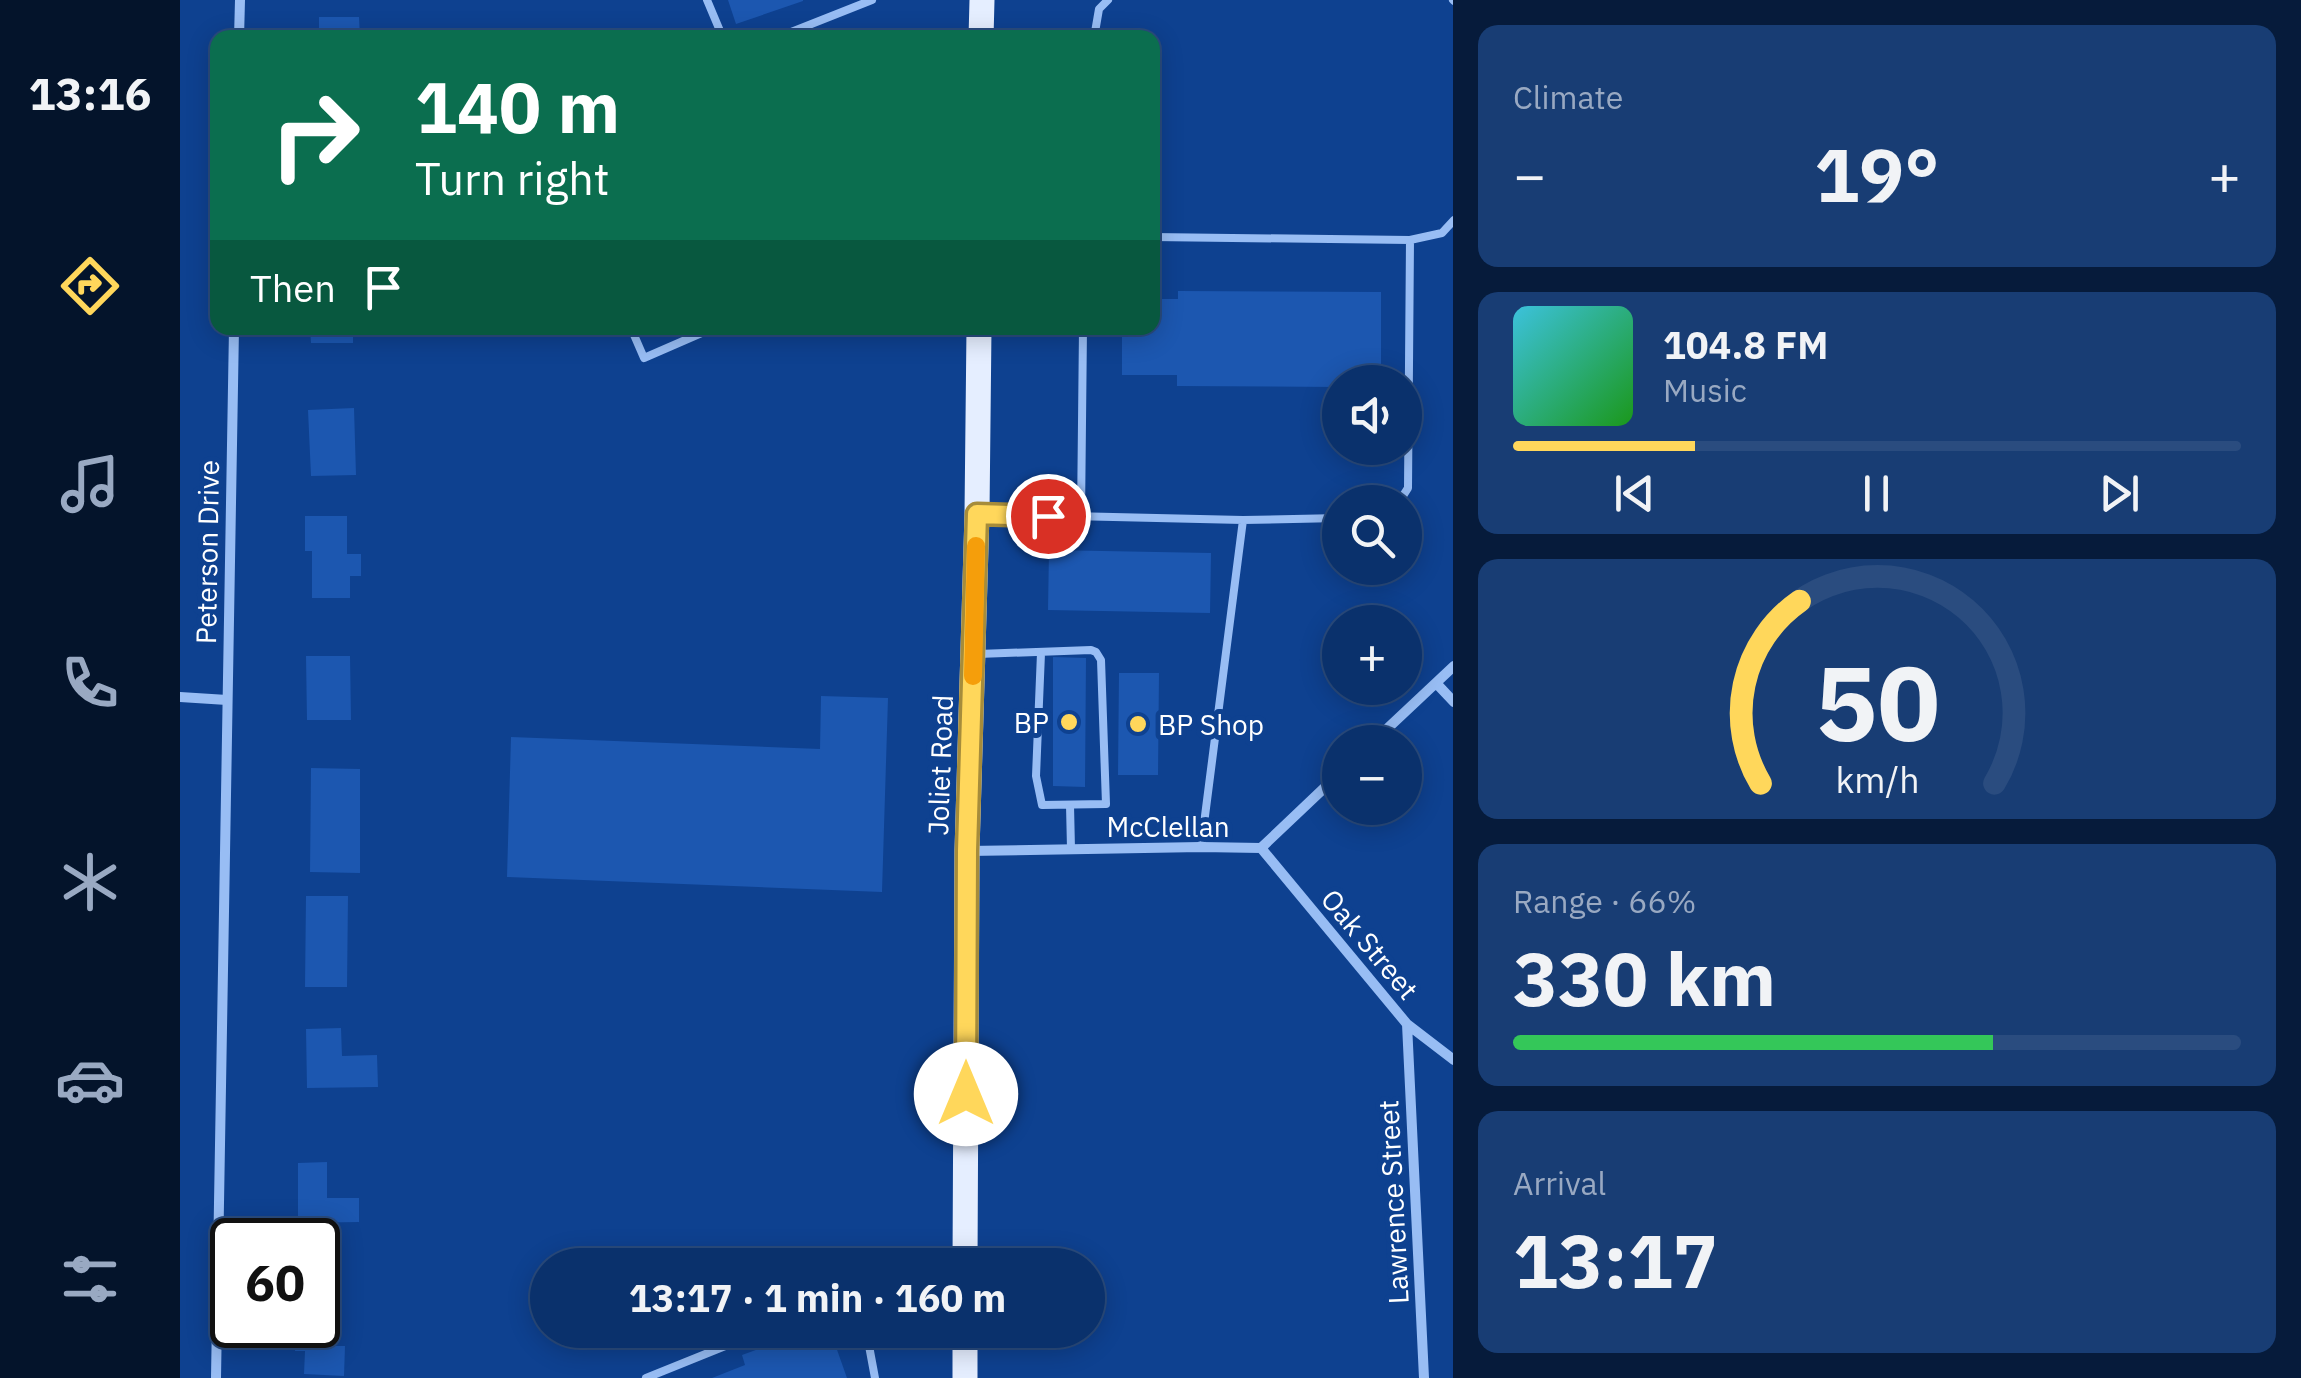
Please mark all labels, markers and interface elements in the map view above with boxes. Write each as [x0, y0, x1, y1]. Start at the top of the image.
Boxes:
text: 140 m [415, 61, 620, 152]
text: 13:16 [29, 64, 151, 122]
icon: right [250, 70, 380, 200]
text: Climate [1513, 76, 1623, 118]
text: 19° [1814, 125, 1940, 223]
text: − [1513, 139, 1546, 210]
text: + [2208, 139, 2241, 210]
text: Turn right [415, 149, 610, 207]
icon: directions [55, 251, 125, 321]
icon: arrive [356, 260, 411, 315]
text: Then [250, 263, 336, 312]
text: 104.8 FM [1663, 320, 1828, 369]
map controls [1322, 365, 1422, 825]
button: sound [1322, 365, 1422, 465]
text: Music [1663, 369, 1747, 411]
icon: music [55, 449, 125, 519]
street label: Peterson Drive [187, 460, 227, 644]
icon: previous [1607, 466, 1662, 521]
icon: pause [1849, 466, 1904, 521]
icon: next [2092, 466, 2147, 521]
pin [1006, 474, 1091, 559]
button: search [1322, 485, 1422, 585]
icon: arrive [1021, 489, 1076, 544]
button: + [1322, 605, 1422, 705]
text: 50 [1815, 634, 1939, 770]
icon: phone [55, 648, 125, 718]
street label: Joliet Road [919, 694, 961, 836]
place label: BP [1014, 704, 1049, 741]
place label: BP Shop [1158, 706, 1264, 743]
marker: BP [1058, 711, 1080, 733]
marker: BP Shop [1127, 713, 1149, 735]
button: − [1322, 725, 1422, 825]
text: km/h [1835, 756, 1919, 803]
street label: McClellan [1106, 808, 1230, 845]
icon: climate [55, 847, 125, 917]
text: Range · 66% [1513, 880, 1696, 922]
street label: Oak Street [1313, 881, 1427, 1007]
text: 330 km [1513, 929, 1776, 1027]
position arrow [914, 1042, 1018, 1146]
icon: car [55, 1045, 125, 1115]
street label: Lawrence Street [1369, 1099, 1417, 1305]
text: Arrival [1513, 1162, 1606, 1204]
text: 13:17 [1513, 1211, 1718, 1309]
speed limit sign: 60 [210, 1218, 340, 1348]
icon: filters [55, 1244, 125, 1314]
text: 13:17 · 1 min · 160 m [629, 1273, 1006, 1322]

